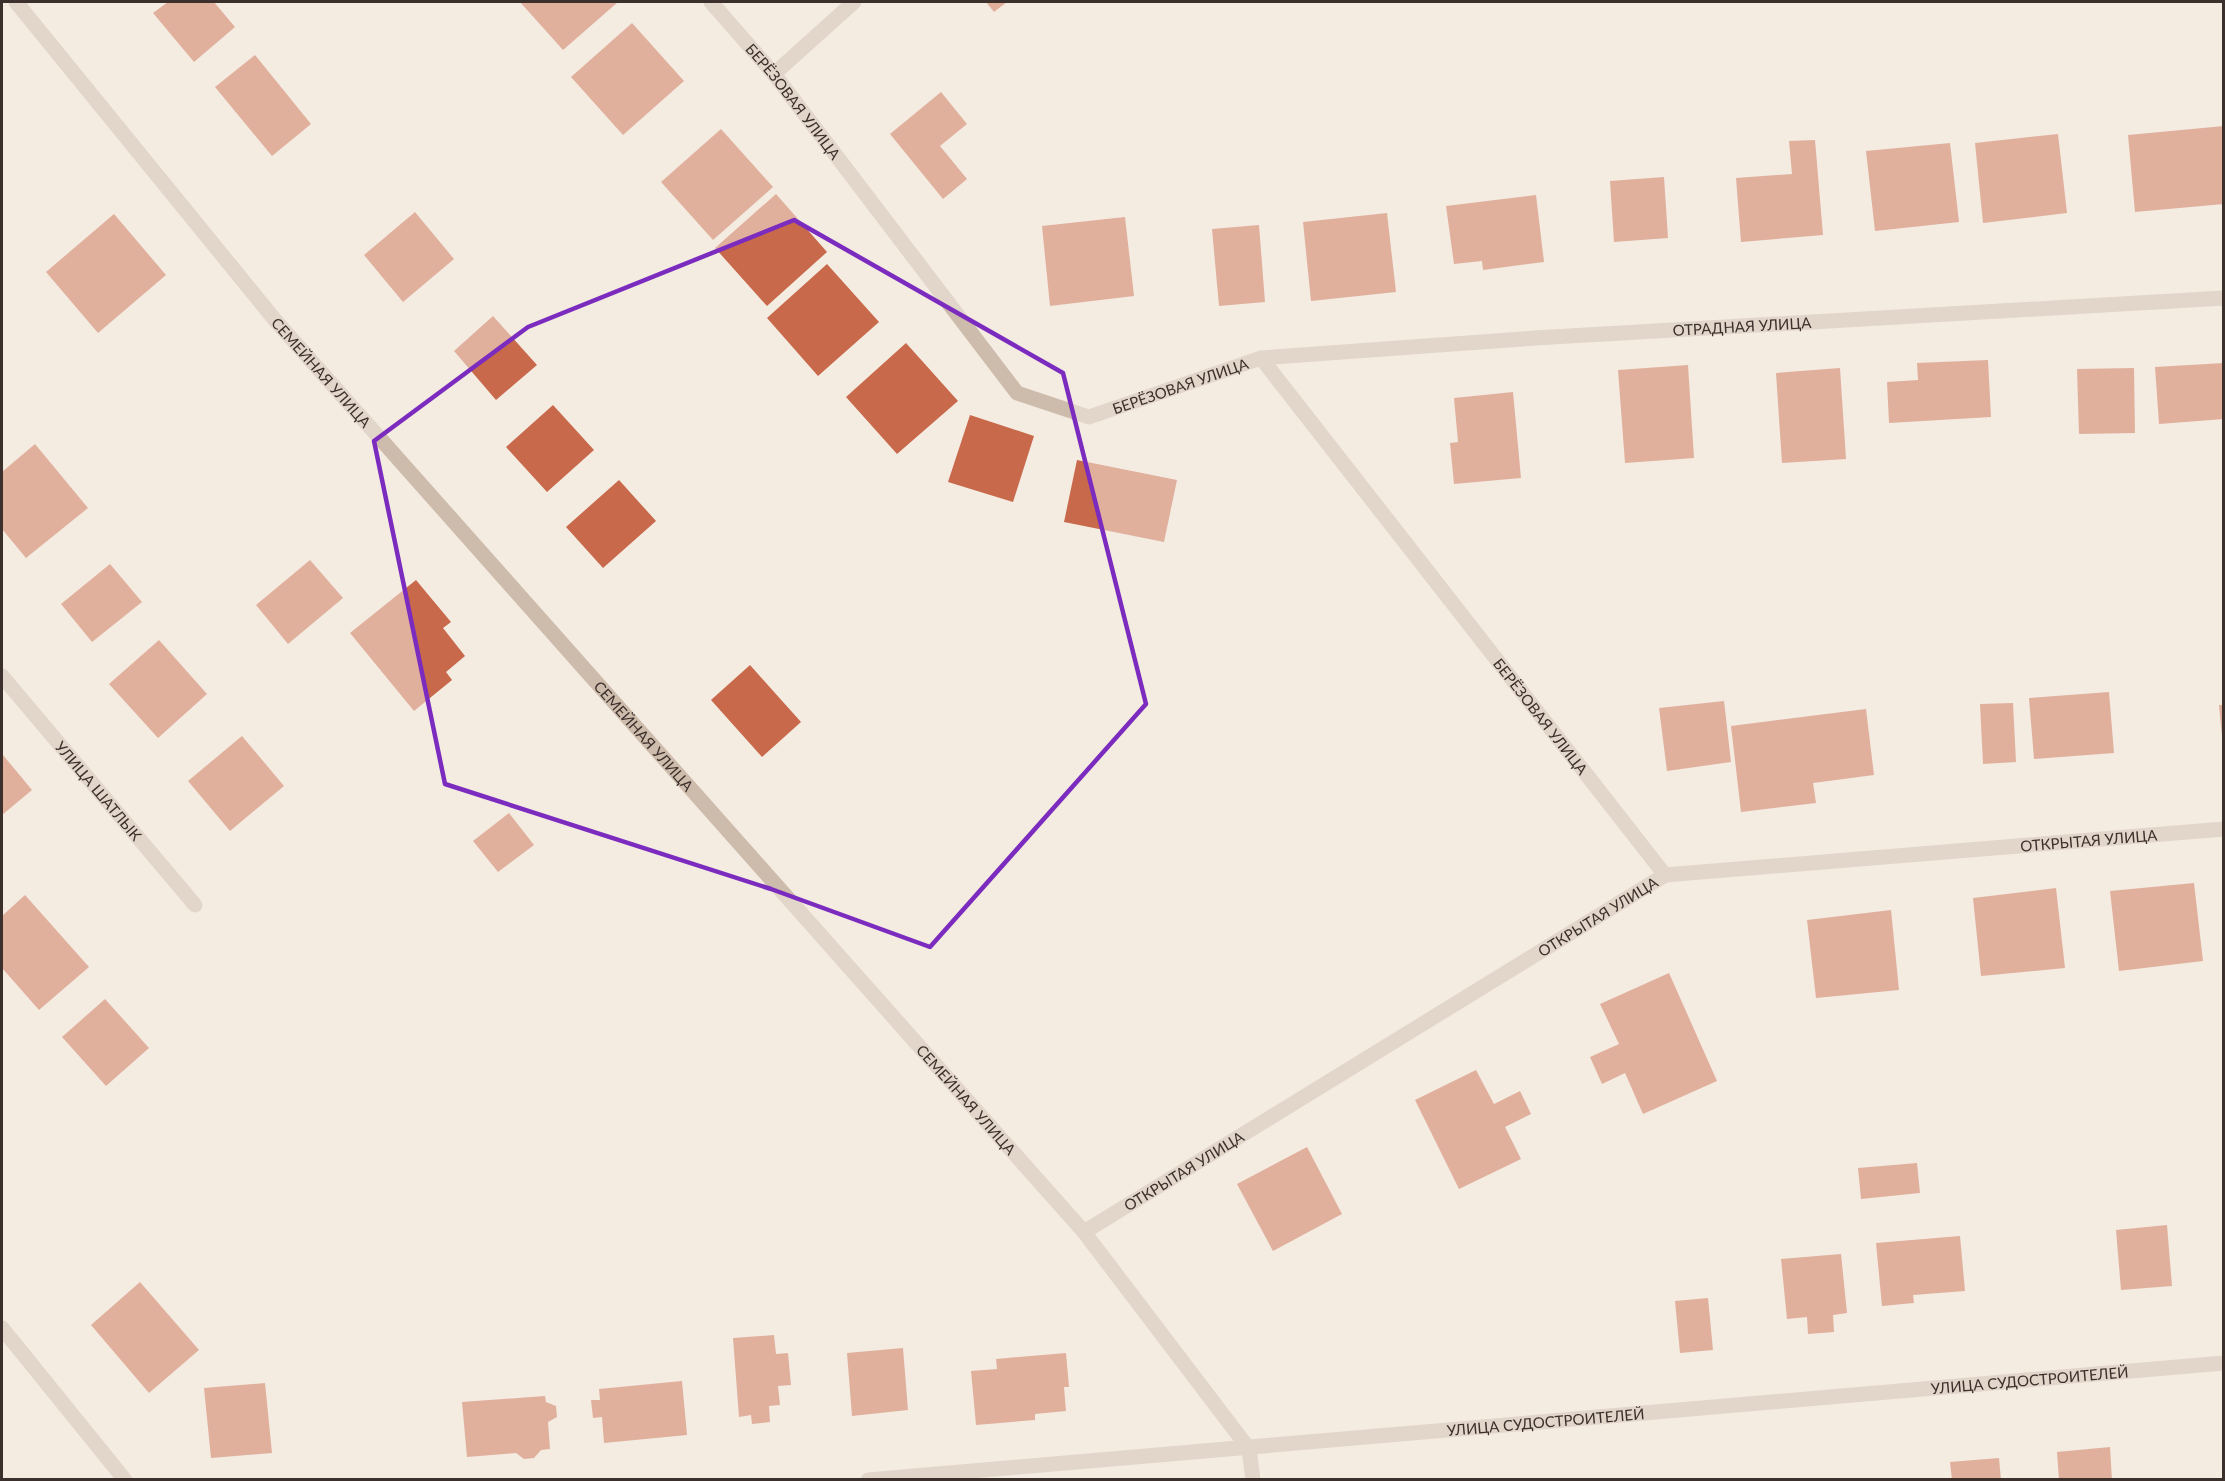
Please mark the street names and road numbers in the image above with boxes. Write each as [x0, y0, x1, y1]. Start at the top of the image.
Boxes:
street label: БЕРЁЗОВАЯ УЛИЦА [742, 40, 845, 163]
street label: ОТРАДНАЯ УЛИЦА [1672, 313, 1813, 339]
street label: СЕМЕЙНАЯ УЛИЦА [268, 314, 375, 432]
street label: БЕРЁЗОВАЯ УЛИЦА [1110, 354, 1251, 417]
street label: БЕРЁЗОВАЯ УЛИЦА [1490, 654, 1592, 779]
street label: СЕМЕЙНАЯ УЛИЦА [590, 677, 698, 795]
street label: УЛИЦА ШАТЛЫК [52, 737, 146, 844]
street label: ОТКРЫТАЯ УЛИЦА [2019, 825, 2159, 855]
street label: ОТКРЫТАЯ УЛИЦА [1534, 872, 1662, 960]
street label: СЕМЕЙНАЯ УЛИЦА [913, 1041, 1020, 1159]
street label: ОТКРЫТАЯ УЛИЦА [1120, 1127, 1248, 1214]
street label: УЛИЦА СУДОСТРОИТЕЛЕЙ [1930, 1362, 2129, 1397]
street label: УЛИЦА СУДОСТРОИТЕЛЕЙ [1446, 1404, 1645, 1439]

